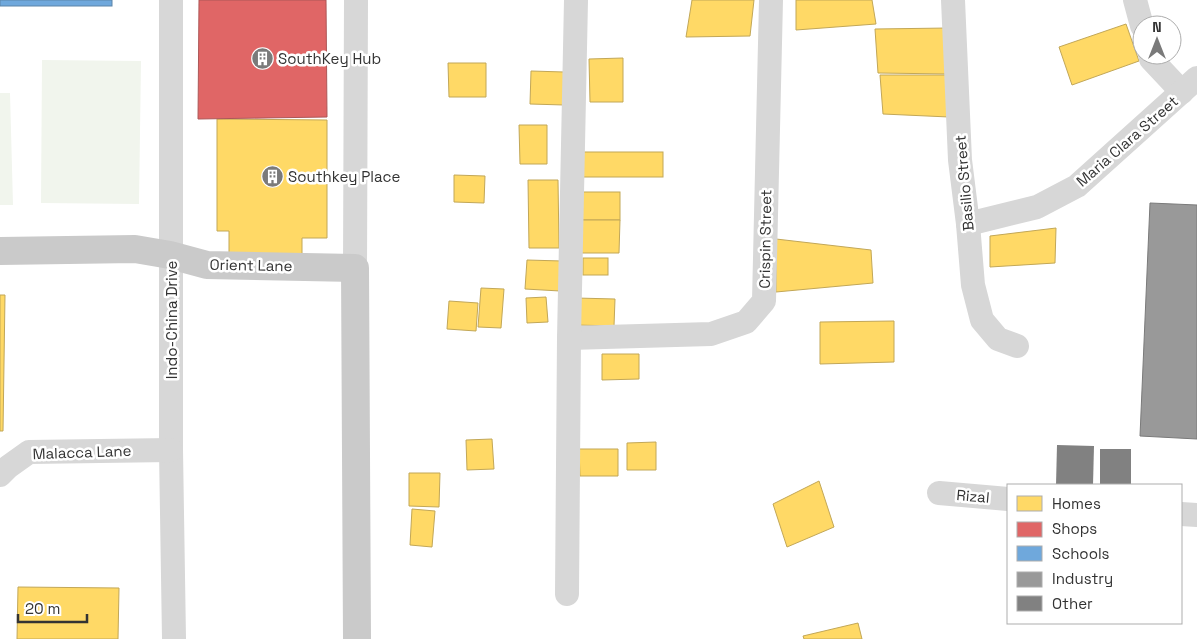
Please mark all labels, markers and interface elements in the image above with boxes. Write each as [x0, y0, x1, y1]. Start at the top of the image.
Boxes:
north arrow [1132, 15, 1182, 65]
text: N [1152, 18, 1162, 36]
building icon: SouthKey Hub [250, 46, 274, 70]
place label: SouthKey Hub [278, 49, 381, 68]
street label: Maria Clara Street [1072, 91, 1182, 191]
street label: Basilio Street [950, 134, 978, 232]
building icon: Southkey Place [260, 164, 284, 188]
place label: Southkey Place [288, 167, 400, 186]
street label: Crispin Street [755, 189, 775, 289]
street label: Orient Lane [209, 255, 293, 275]
street label: Indo-China Drive [162, 261, 181, 379]
street label: Malacca Lane [32, 441, 132, 463]
legend [1007, 484, 1182, 624]
street label: Rizal [956, 485, 990, 507]
text: Homes [1052, 494, 1101, 513]
text: Shops [1052, 519, 1097, 538]
text: Schools [1052, 544, 1110, 563]
text: Industry [1052, 569, 1113, 588]
scale bar [18, 592, 86, 624]
text: Other [1052, 594, 1093, 613]
text: 20 m [25, 599, 60, 618]

